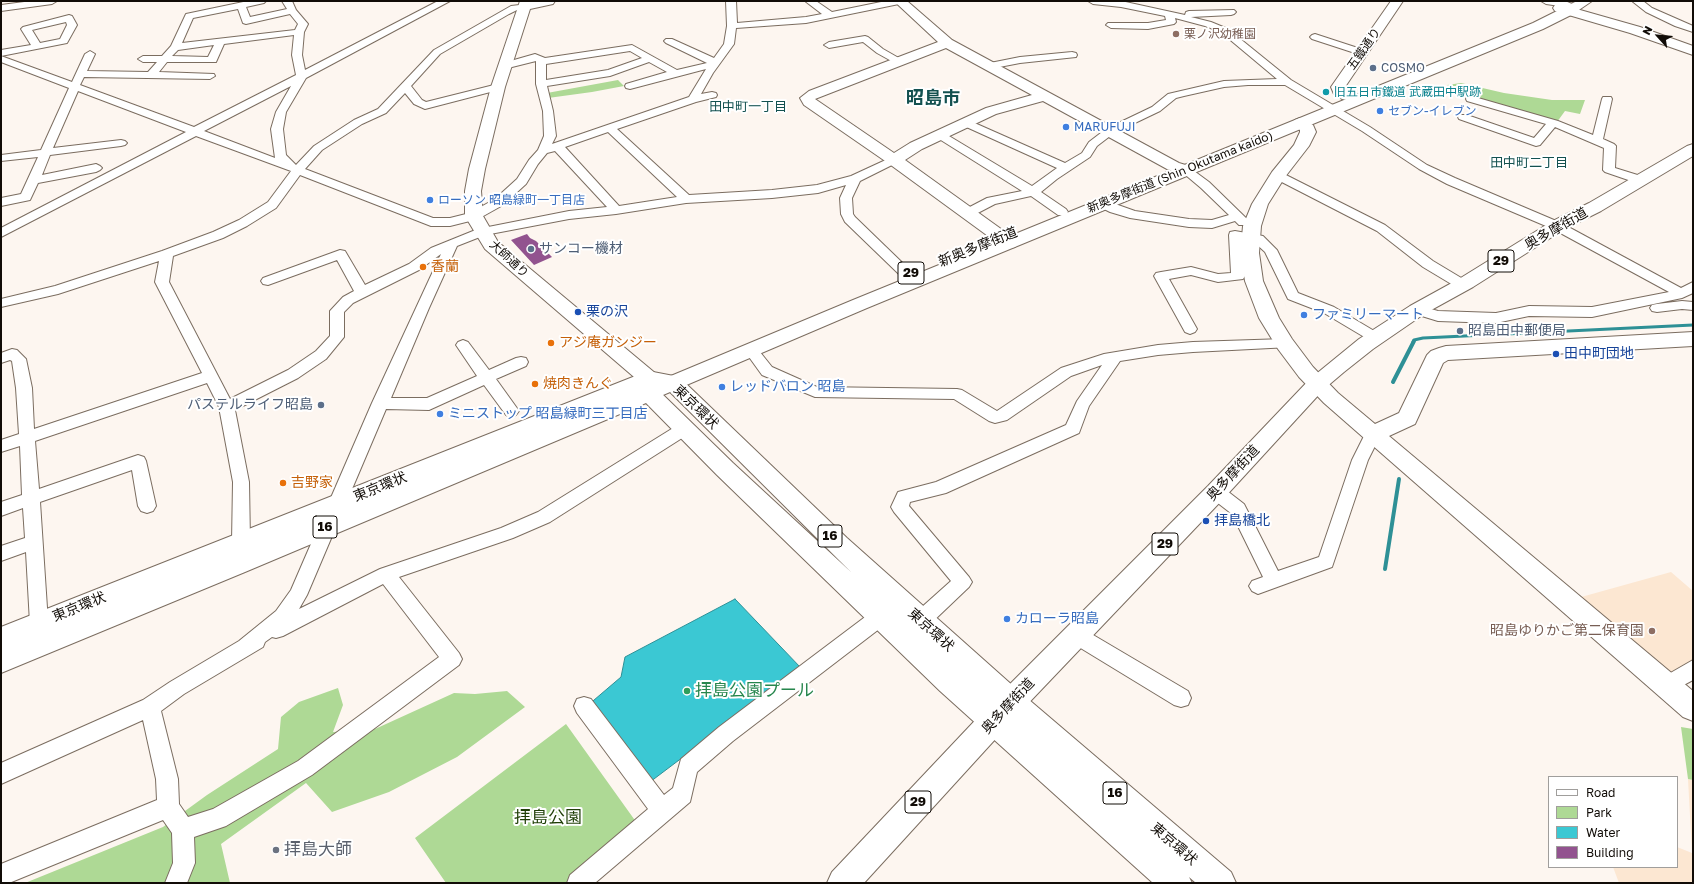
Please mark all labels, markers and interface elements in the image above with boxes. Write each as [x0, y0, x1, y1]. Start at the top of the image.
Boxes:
north arrow [1638, 16, 1678, 56]
text: N [1639, 24, 1655, 37]
street label: 五鐵通り [1344, 25, 1384, 73]
place label: 栗ノ沢幼稚園 [1184, 27, 1256, 41]
marker: 栗ノ沢幼稚園 [1171, 29, 1181, 39]
place label: COSMO [1381, 61, 1425, 75]
marker: COSMO [1368, 63, 1378, 73]
place label: 旧五日市鐵道 武蔵田中駅跡 [1334, 85, 1481, 99]
district label: 昭島市 [906, 87, 960, 109]
marker: 旧五日市鐵道 武蔵田中駅跡 [1321, 87, 1331, 97]
district label: 田中町一丁目 [709, 99, 787, 115]
place label: セブン-イレブン [1388, 104, 1477, 118]
marker: セブン-イレブン [1375, 106, 1385, 116]
place label: MARUFUJI [1074, 120, 1135, 134]
marker: MARUFUJI [1061, 122, 1071, 132]
street label: 新奥多摩街道 (Shin Okutama kaido) [1085, 128, 1275, 216]
district label: 田中町二丁目 [1490, 155, 1568, 171]
place label: ローソン 昭島緑町一丁目店 [438, 193, 585, 207]
marker: ローソン 昭島緑町一丁目店 [425, 195, 435, 205]
street label: 奥多摩街道 [1521, 204, 1591, 254]
street label: 新奥多摩街道 [936, 223, 1020, 271]
street label: 大師通り [487, 237, 531, 281]
place label: サンコー機材 [539, 241, 623, 257]
marker: サンコー機材 [526, 244, 536, 254]
road number: 29 [1488, 250, 1514, 272]
place label: 香蘭 [431, 259, 459, 275]
marker: 香蘭 [418, 262, 428, 272]
road number: 29 [898, 262, 924, 284]
place label: 栗の沢 [586, 304, 628, 320]
marker: 栗の沢 [573, 307, 583, 317]
place label: ファミリーマート [1312, 307, 1424, 323]
marker: ファミリーマート [1299, 310, 1309, 320]
place label: 昭島田中郵便局 [1468, 323, 1566, 339]
marker: 昭島田中郵便局 [1455, 326, 1465, 336]
place label: アジ庵ガンジー [559, 335, 657, 351]
marker: アジ庵ガンジー [546, 338, 556, 348]
place label: 田中町団地 [1564, 346, 1634, 362]
marker: 田中町団地 [1551, 349, 1561, 359]
place label: 焼肉きんぐ [543, 376, 613, 392]
marker: 焼肉きんぐ [530, 379, 540, 389]
place label: レッドバロン 昭島 [730, 379, 845, 395]
street label: 東京環状 [670, 382, 722, 432]
marker: レッドバロン 昭島 [717, 382, 727, 392]
place label: パステルライフ昭島 [187, 397, 313, 413]
marker: パステルライフ昭島 [316, 400, 326, 410]
place label: ミニストップ 昭島緑町三丁目店 [448, 406, 647, 422]
marker: ミニストップ 昭島緑町三丁目店 [435, 409, 445, 419]
street label: 奥多摩街道 [1203, 442, 1263, 504]
street label: 東京環状 [351, 469, 409, 505]
place label: 吉野家 [291, 475, 333, 491]
marker: 吉野家 [278, 478, 288, 488]
place label: 拝島橋北 [1214, 513, 1270, 529]
road number: 16 [313, 516, 337, 538]
marker: 拝島橋北 [1201, 516, 1211, 526]
road number: 16 [818, 525, 842, 547]
road number: 29 [1152, 533, 1178, 555]
street label: 東京環状 [50, 589, 108, 625]
street label: 東京環状 [905, 605, 957, 655]
place label: カローラ昭島 [1015, 611, 1099, 627]
marker: カローラ昭島 [1002, 614, 1012, 624]
place label: 昭島ゆりかご第二保育園 [1490, 623, 1644, 639]
marker: 昭島ゆりかご第二保育園 [1647, 626, 1657, 636]
street label: 奥多摩街道 [978, 675, 1038, 737]
place label: 拝島公園プール [695, 681, 814, 701]
marker: 拝島公園プール [682, 686, 692, 696]
legend [1548, 776, 1678, 868]
road number: 16 [1103, 782, 1127, 804]
text: Road [1586, 785, 1615, 800]
road number: 29 [905, 791, 931, 813]
text: Park [1586, 805, 1612, 820]
park label: 拝島公園 [514, 808, 582, 828]
street label: 東京環状 [1147, 819, 1201, 869]
text: Water [1586, 825, 1620, 840]
place label: 拝島大師 [284, 840, 352, 860]
marker: 拝島大師 [271, 845, 281, 855]
text: Building [1586, 845, 1634, 860]

